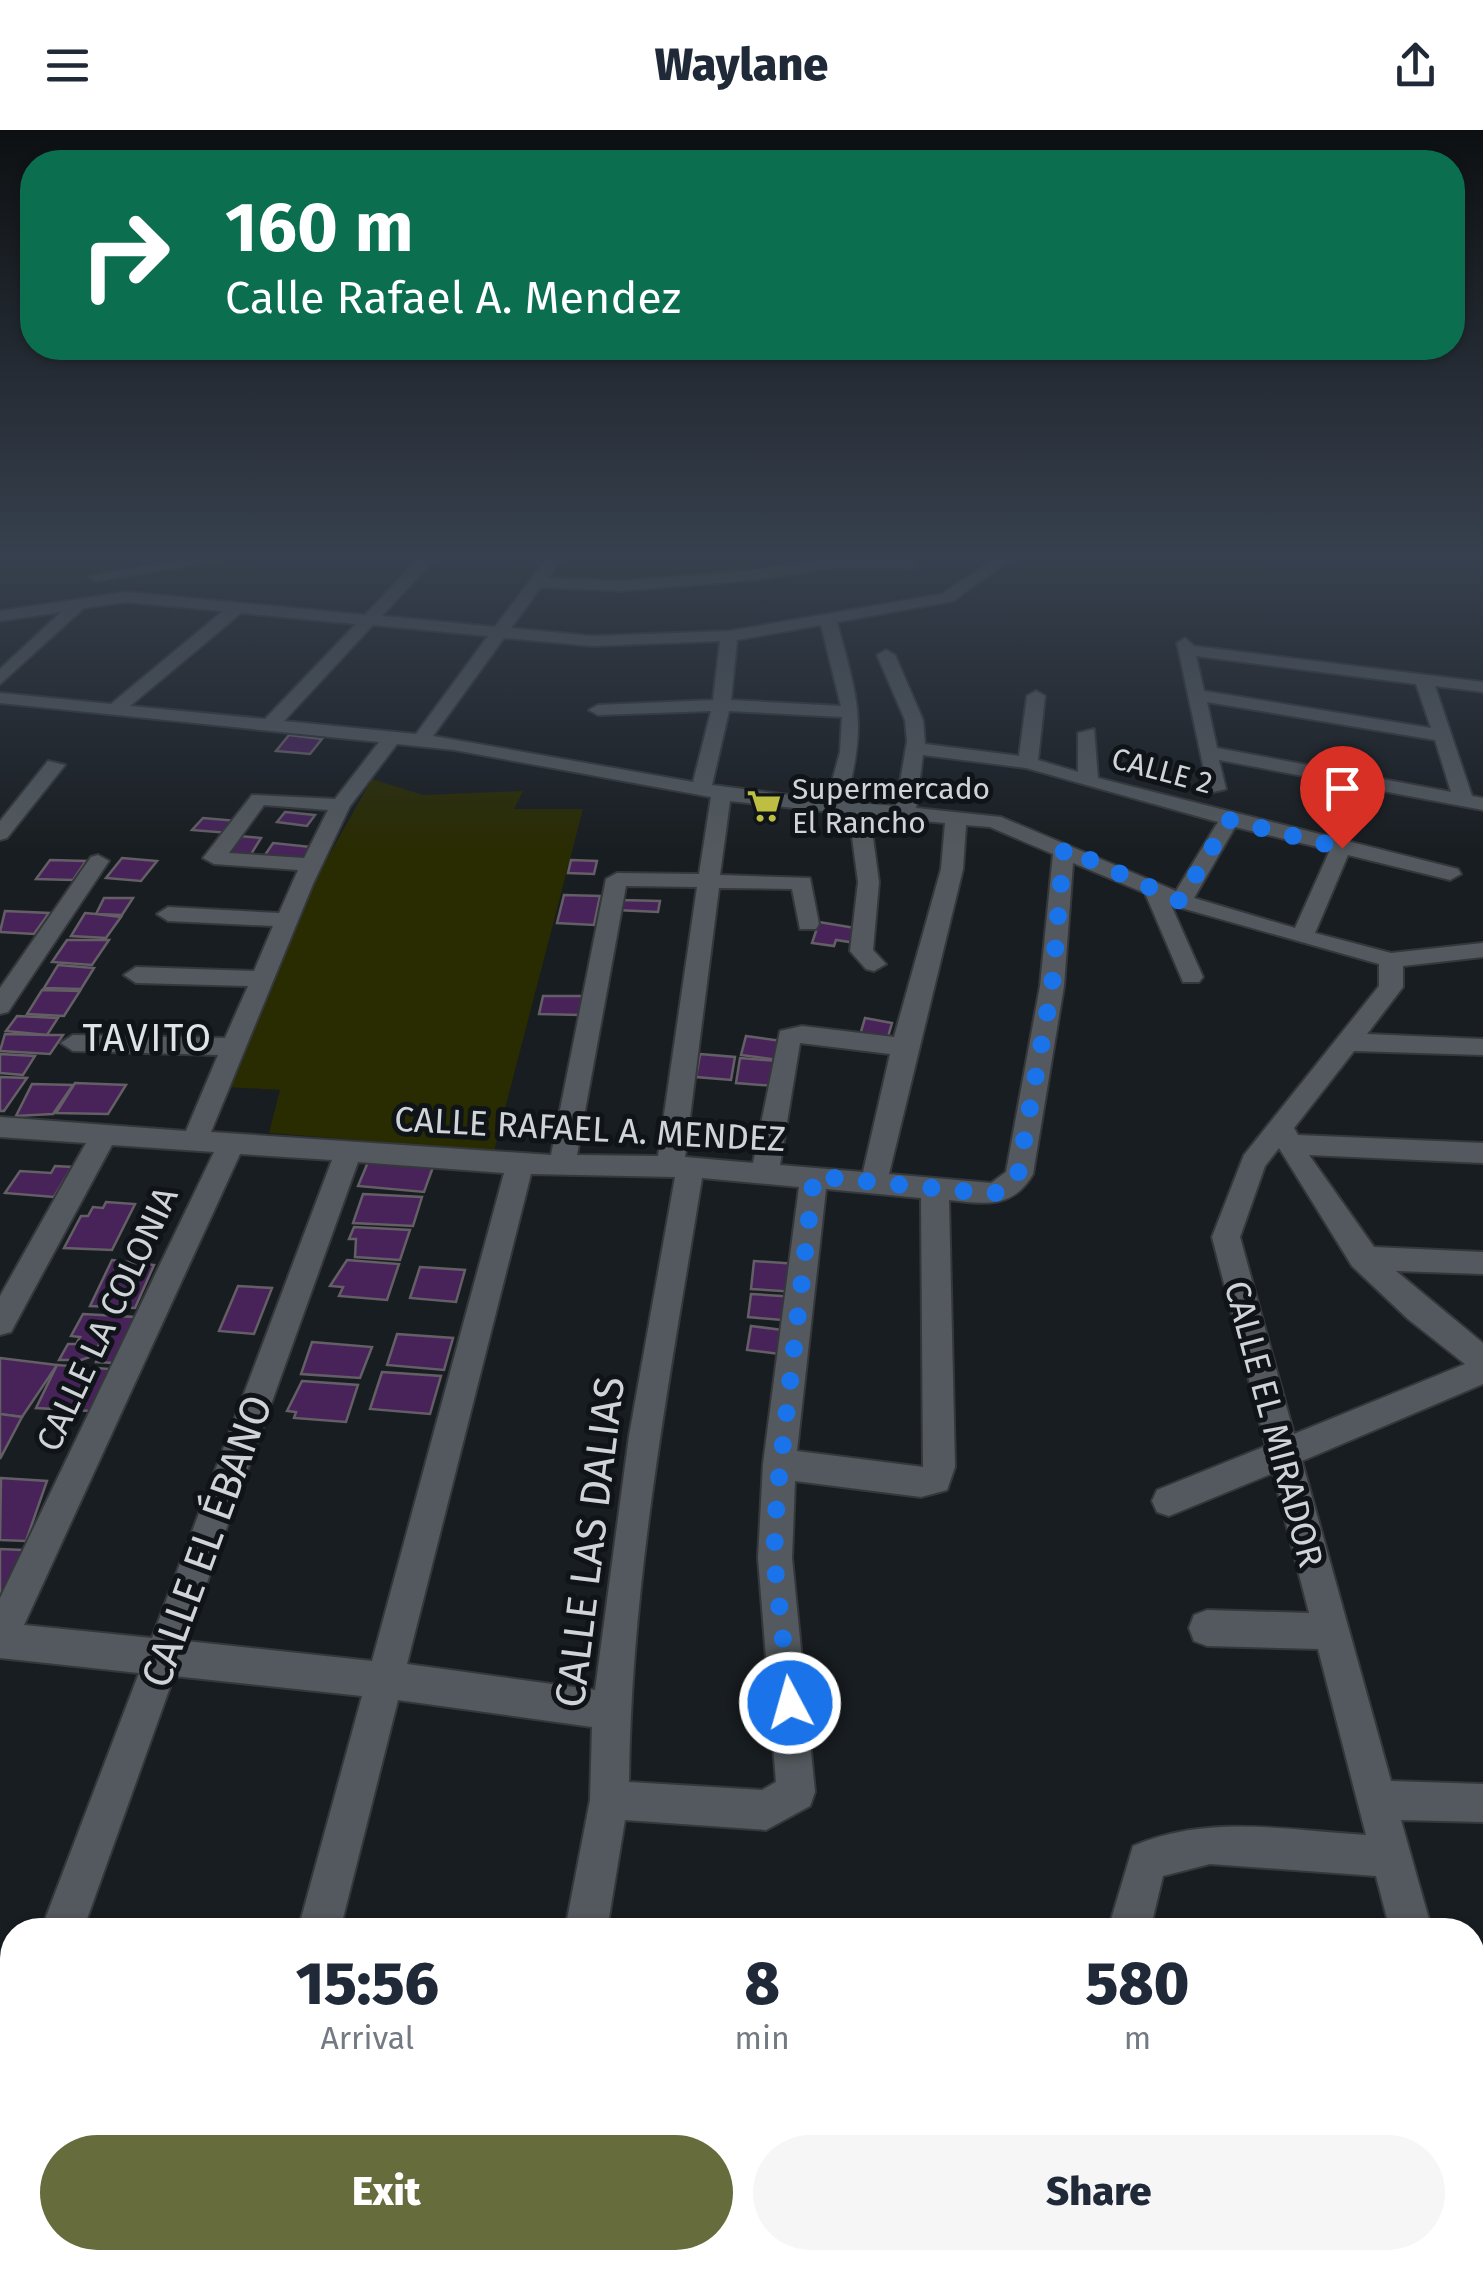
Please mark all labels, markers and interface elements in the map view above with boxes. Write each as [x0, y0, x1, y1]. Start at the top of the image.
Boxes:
icon: menu [40, 38, 95, 93]
text: Waylane [655, 38, 828, 92]
icon: share [1388, 38, 1443, 93]
text: 160 m [225, 186, 414, 270]
icon: right [60, 190, 190, 320]
text: Calle Rafael A. Mendez [225, 271, 681, 325]
street label: CALLE 2 [1108, 740, 1216, 802]
pin [1300, 746, 1385, 849]
icon: arrive [1315, 761, 1370, 816]
place label: Supermercado El Rancho [792, 771, 990, 841]
supermarket icon: Supermercado El Rancho [745, 787, 783, 825]
district label: TAVITO [83, 1015, 213, 1061]
street label: CALLE RAFAEL A. MENDEZ [393, 1098, 787, 1160]
street label: CALLE LA COLONIA [27, 1180, 187, 1458]
street label: CALLE EL MIRADOR [1216, 1276, 1332, 1572]
street label: CALLE LAS DALIAS [545, 1374, 635, 1710]
street label: CALLE EL ÉBANO [131, 1388, 283, 1694]
position arrow [738, 1651, 842, 1755]
text: 15:56 [296, 1948, 439, 2020]
text: 8 [745, 1948, 780, 2020]
text: 580 [1086, 1948, 1189, 2020]
text: Arrival [320, 2019, 414, 2057]
text: min [735, 2019, 790, 2057]
text: m [1124, 2019, 1151, 2057]
button: Exit [40, 2135, 733, 2250]
button: Share [753, 2135, 1445, 2250]

